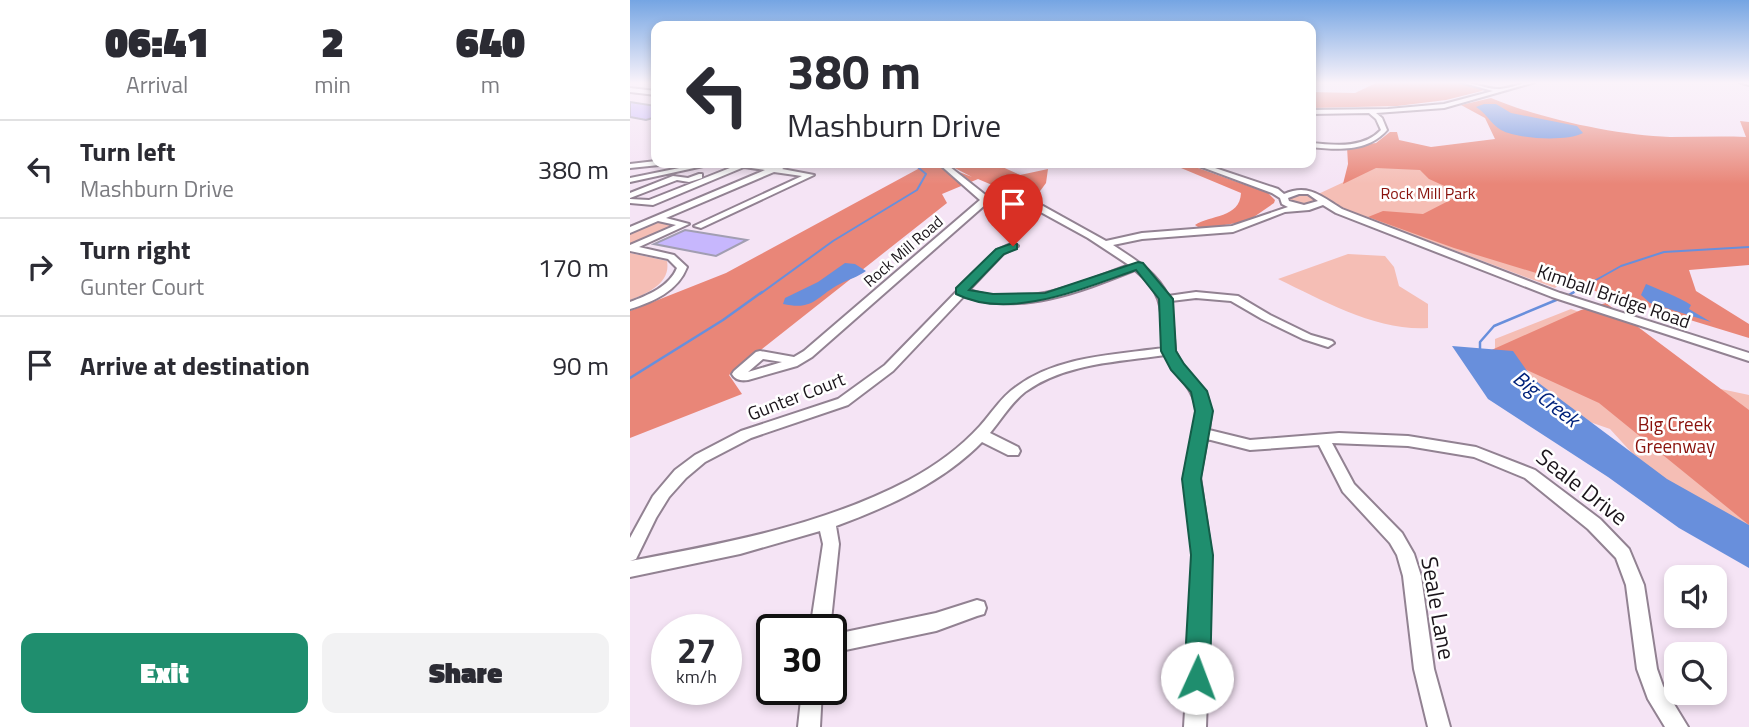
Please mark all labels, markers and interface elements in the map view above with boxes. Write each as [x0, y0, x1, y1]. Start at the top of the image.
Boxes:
text: 06:41 [105, 9, 209, 73]
text: 2 [321, 9, 344, 73]
text: 640 [456, 9, 525, 73]
text: 380 m [787, 33, 921, 108]
icon: left [672, 49, 763, 140]
text: Arrival [126, 67, 188, 102]
text: min [314, 67, 351, 102]
text: m [481, 67, 500, 102]
text: Mashburn Drive [787, 101, 1001, 149]
text: Turn left [80, 132, 175, 171]
icon: left [21, 150, 59, 188]
text: 380 m [538, 150, 609, 189]
text: Mashburn Drive [80, 171, 234, 206]
pin [983, 174, 1043, 246]
park label: Rock Mill Park [1381, 181, 1476, 205]
icon: arrive [994, 185, 1032, 223]
street label: Rock Mill Road [858, 210, 948, 292]
text: Turn right [80, 230, 191, 269]
icon: right [21, 248, 59, 286]
text: 170 m [538, 248, 609, 287]
street label: Kimball Bridge Road [1534, 256, 1695, 335]
text: Gunter Court [80, 269, 204, 304]
icon: arrive [21, 346, 59, 384]
text: Arrive at destination [80, 346, 310, 385]
text: 90 m [552, 346, 609, 385]
water label: Big Creek [1507, 362, 1589, 436]
street label: Gunter Court [743, 364, 849, 427]
park label: Big Creek Greenway [1635, 409, 1715, 460]
street label: Seale Drive [1529, 440, 1636, 534]
street label: Seale Lane [1412, 554, 1465, 662]
map controls [1664, 565, 1727, 705]
button: sound [1664, 565, 1727, 628]
speed limit sign: 30 [756, 614, 847, 705]
text: 27 [677, 623, 716, 677]
button: Exit [21, 633, 308, 713]
button: Share [322, 633, 609, 713]
position arrow [1160, 641, 1234, 715]
button: search [1664, 642, 1727, 705]
text: km/h [676, 663, 717, 690]

